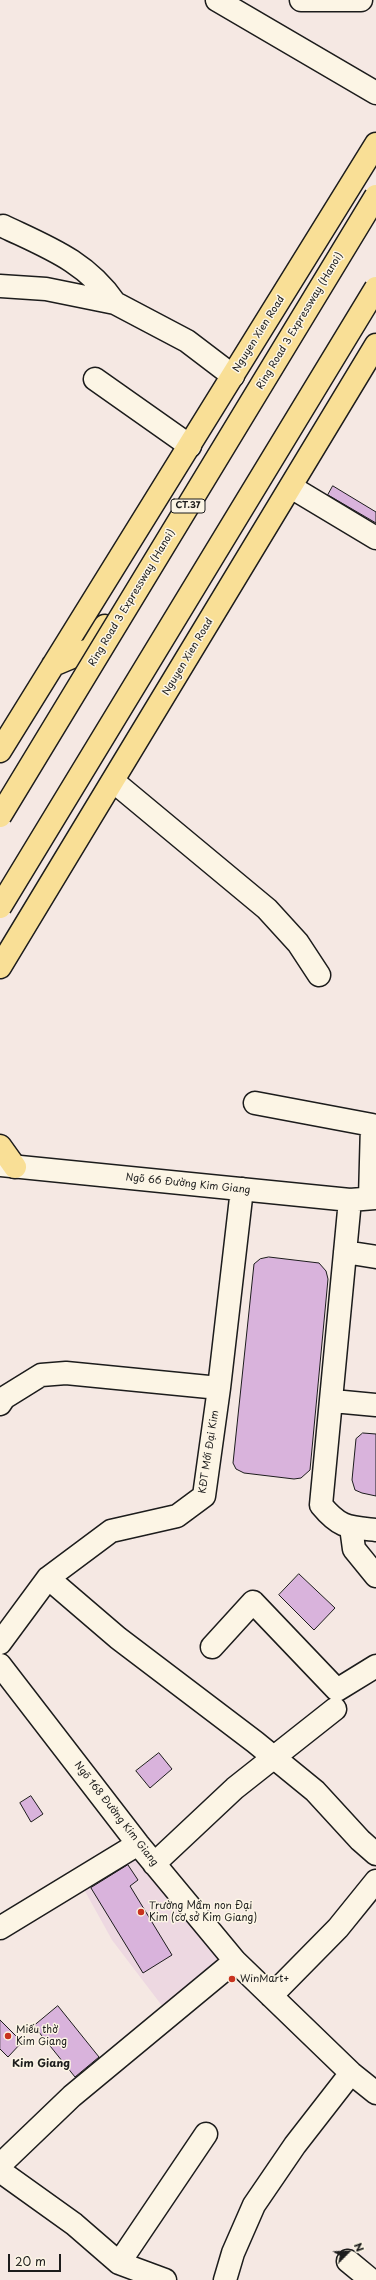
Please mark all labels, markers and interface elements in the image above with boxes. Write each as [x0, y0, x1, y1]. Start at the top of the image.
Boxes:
street label: Ring Road 3 Expressway (Hanoi) [254, 250, 346, 392]
street label: Nguyen Xien Road [231, 294, 287, 374]
road number: CT.37 [171, 499, 205, 513]
street label: Ring Road 3 Expressway (Hanoi) [86, 527, 178, 669]
street label: Nguyen Xien Road [160, 616, 216, 698]
street label: Ngõ 66 Đường Kim Giang [125, 1171, 251, 1197]
street label: KĐT Mới Đại Kim [196, 1409, 222, 1495]
street label: Ngõ 168 Đường Kim Giang [71, 1759, 161, 1869]
place label: Trường Mầm non Đại Kim (cơ sở Kim Giang) [149, 1900, 257, 1924]
marker: Trường Mầm non Đại Kim (cơ sở Kim Giang) [136, 1907, 146, 1917]
place label: WinMart+ [240, 1973, 290, 1985]
marker: WinMart+ [227, 1974, 237, 1984]
place label: Miếu thờ Kim Giang [16, 2024, 67, 2048]
marker: Miếu thờ Kim Giang [3, 2031, 13, 2041]
district label: Kim Giang [12, 2057, 70, 2071]
north arrow [328, 2232, 368, 2272]
text: N [350, 2239, 369, 2254]
scale bar [10, 2246, 63, 2272]
text: 20 m [15, 2252, 46, 2270]

